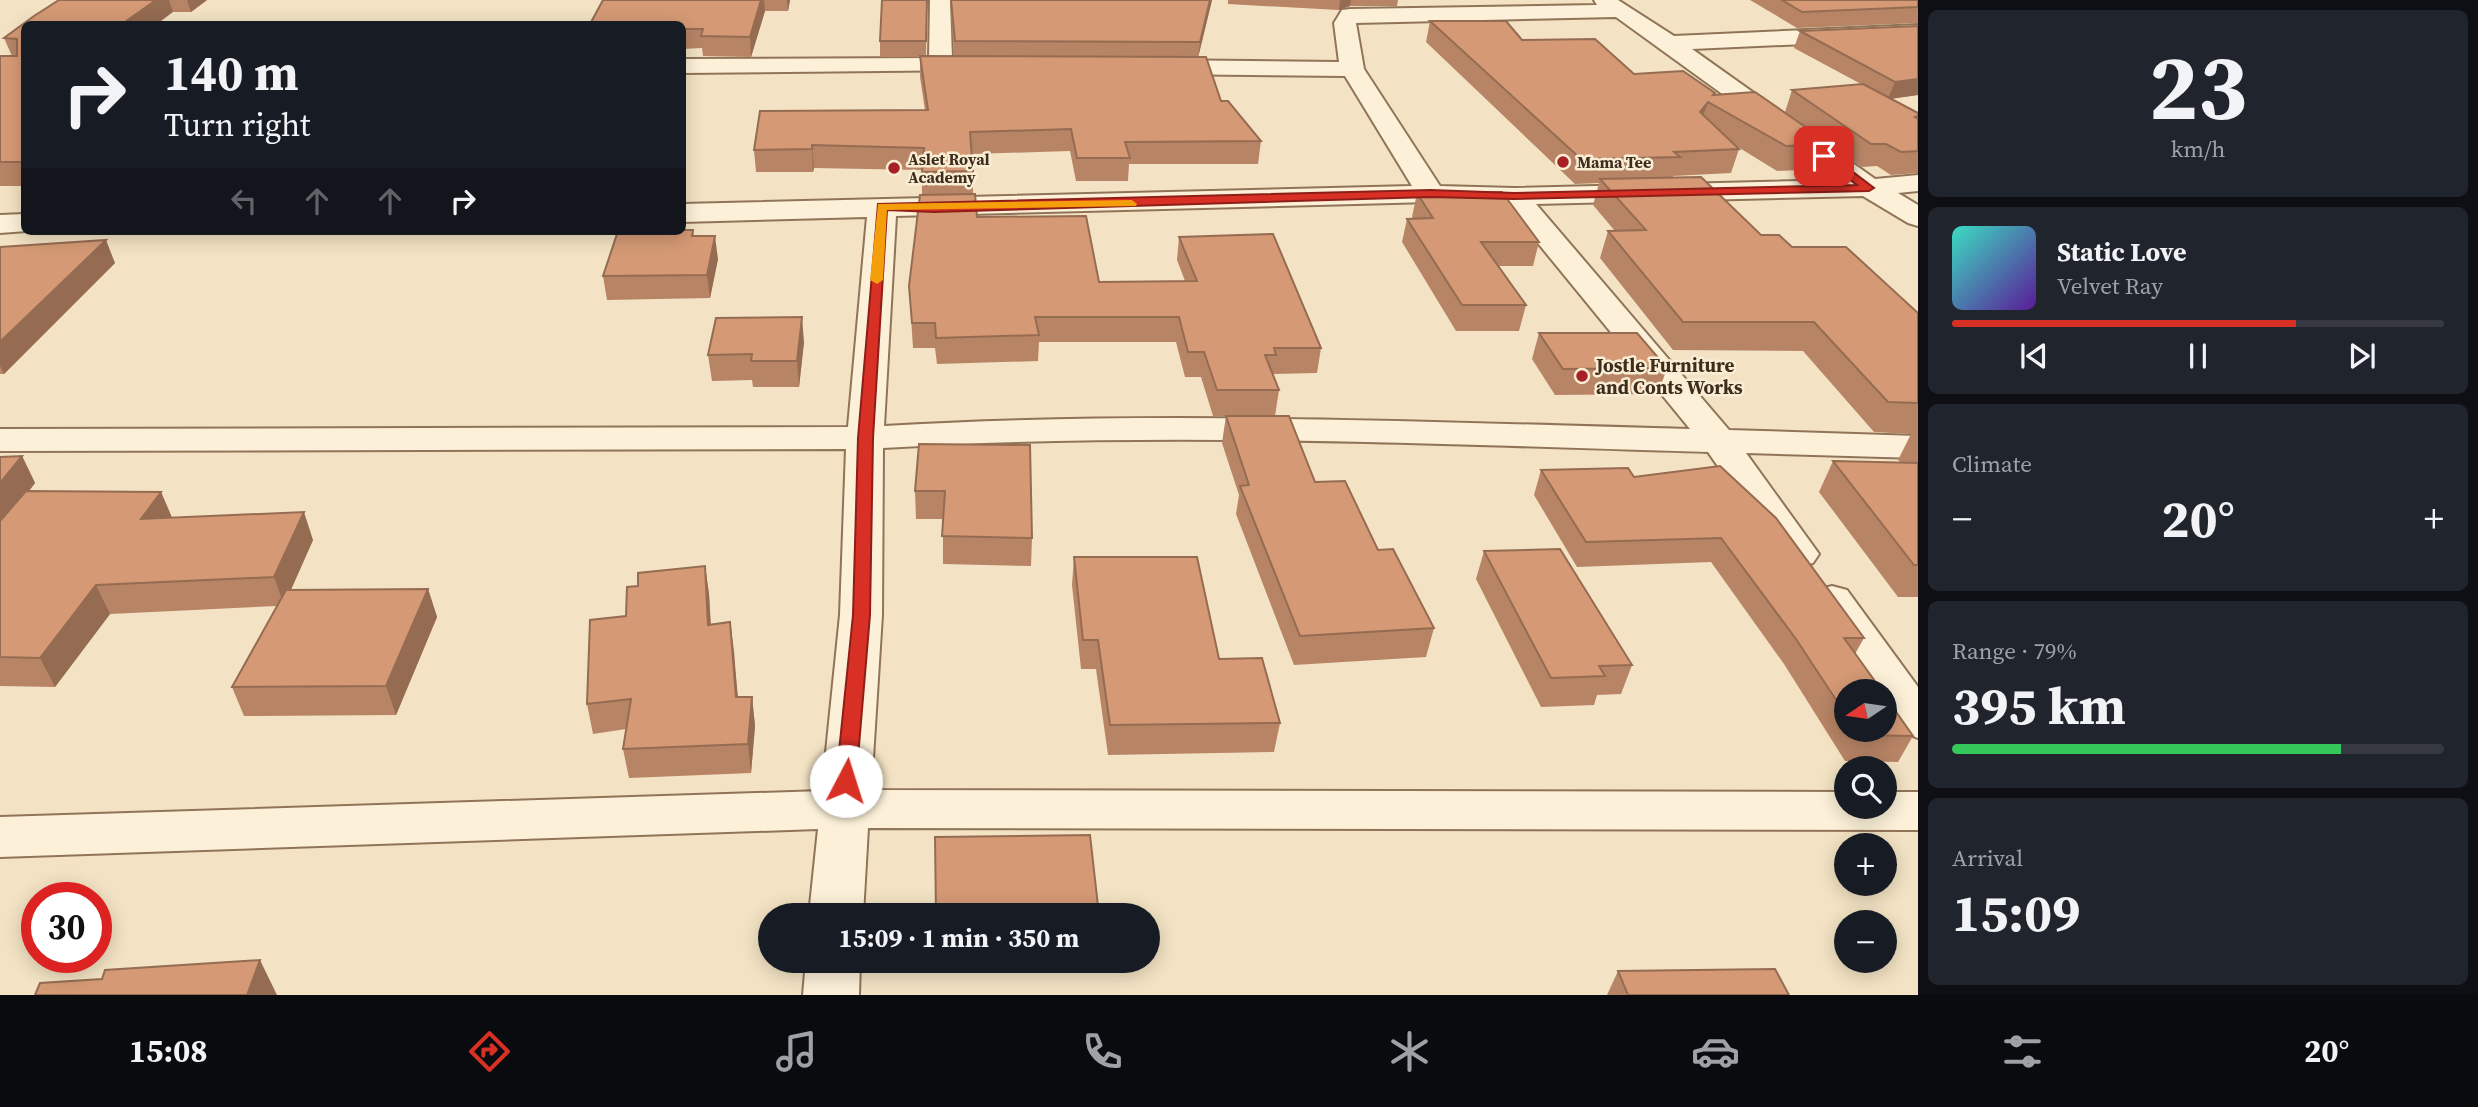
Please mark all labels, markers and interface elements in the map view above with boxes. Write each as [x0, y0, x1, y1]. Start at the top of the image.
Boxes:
text: 23 [2149, 25, 2247, 149]
text: 140 m [164, 39, 299, 106]
icon: right [49, 49, 140, 140]
text: Turn right [164, 103, 310, 147]
pin [1794, 126, 1854, 186]
text: km/h [2171, 133, 2225, 165]
icon: arrive [1805, 137, 1843, 175]
place label: Aslet Royal Academy [908, 148, 990, 188]
place label: Mama Tee [1577, 151, 1651, 173]
marker: Mama Tee [1555, 154, 1571, 170]
marker: Aslet Royal Academy [886, 160, 902, 176]
icon: left [225, 182, 263, 220]
icon: ahead [298, 182, 336, 220]
icon: ahead [371, 182, 409, 220]
icon: right [444, 182, 482, 220]
text: Static Love [2057, 234, 2186, 270]
text: Velvet Ray [2057, 270, 2163, 302]
icon: previous [2015, 337, 2053, 375]
icon: pause [2179, 337, 2217, 375]
icon: next [2343, 337, 2381, 375]
place label: Jostle Furniture and Conts Works [1595, 352, 1743, 400]
marker: Jostle Furniture and Conts Works [1574, 368, 1590, 384]
text: Climate [1952, 448, 2032, 480]
text: 20° [2161, 483, 2235, 554]
text: − [1952, 493, 1972, 545]
text: + [2424, 493, 2444, 545]
text: Range · 79% [1952, 635, 2077, 667]
text: 395 km [1952, 670, 2126, 741]
north arrow [1834, 679, 1897, 742]
map controls [1834, 679, 1897, 973]
position arrow [809, 744, 883, 818]
button: search [1834, 756, 1897, 819]
button: + [1834, 833, 1897, 896]
text: Arrival [1952, 842, 2023, 874]
text: 15:09 [1952, 877, 2080, 948]
speed limit sign: 30 [21, 882, 112, 973]
button: − [1834, 910, 1897, 973]
text: 15:09 · 1 min · 350 m [839, 920, 1079, 956]
icon: directions [465, 1027, 514, 1076]
icon: music [772, 1027, 821, 1076]
icon: phone [1078, 1027, 1127, 1076]
icon: climate [1385, 1027, 1434, 1076]
icon: car [1691, 1027, 1740, 1076]
icon: filters [1998, 1027, 2047, 1076]
text: 15:08 [129, 1029, 208, 1073]
text: 20° [2304, 1029, 2349, 1073]

